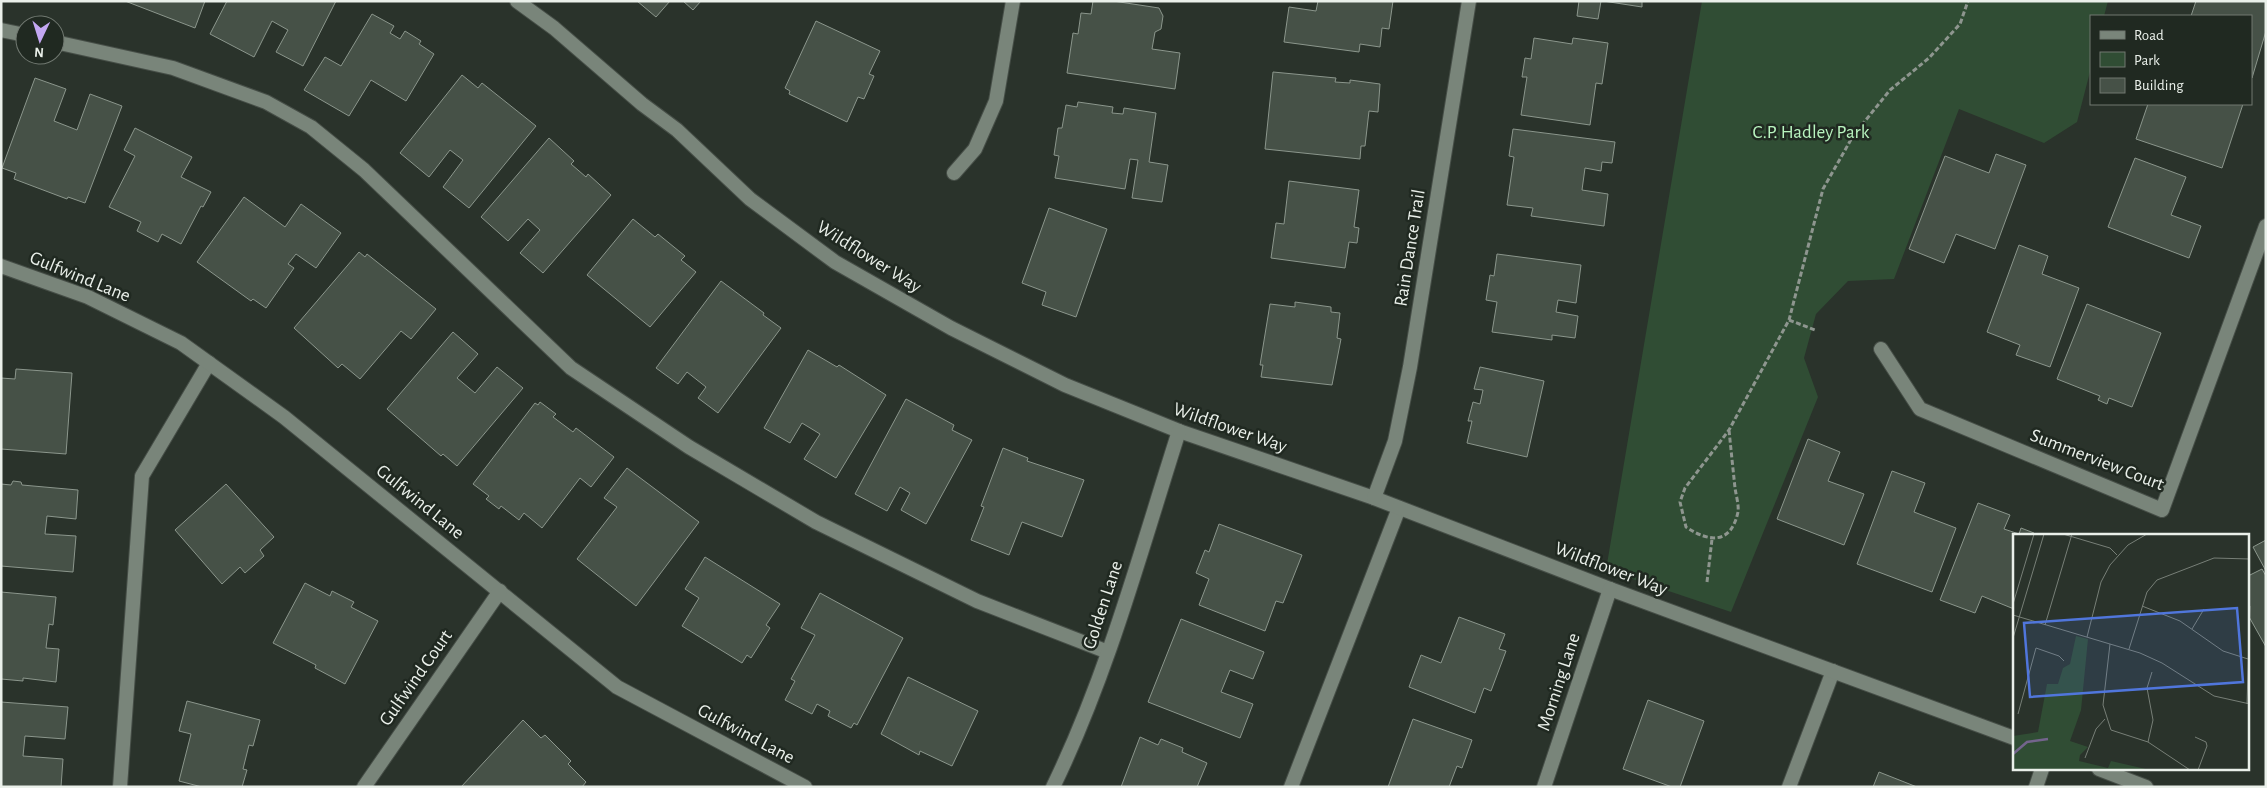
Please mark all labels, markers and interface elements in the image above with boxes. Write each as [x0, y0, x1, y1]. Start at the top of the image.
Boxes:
north arrow [15, 15, 65, 65]
legend [2090, 15, 2252, 105]
text: Road [2134, 28, 2164, 43]
text: N [34, 45, 45, 59]
text: Park [2134, 53, 2160, 68]
text: Building [2134, 78, 2184, 93]
park label: C.P. Hadley Park [1753, 123, 1870, 142]
street label: Rain Dance Trail [1391, 188, 1429, 308]
street label: Wildflower Way [813, 217, 925, 297]
street label: Gulfwind Lane [27, 248, 133, 306]
street label: Wildflower Way [1171, 400, 1289, 456]
street label: Summerview Court [2027, 426, 2167, 494]
street label: Gulfwind Lane [373, 461, 467, 543]
inset map [2013, 534, 2250, 770]
street label: Wildflower Way [1552, 539, 1670, 599]
street label: Golden Lane [1080, 558, 1126, 652]
street label: Gulfwind Court [376, 627, 456, 729]
street label: Morning Lane [1534, 631, 1584, 733]
street label: Gulfwind Lane [694, 701, 798, 767]

